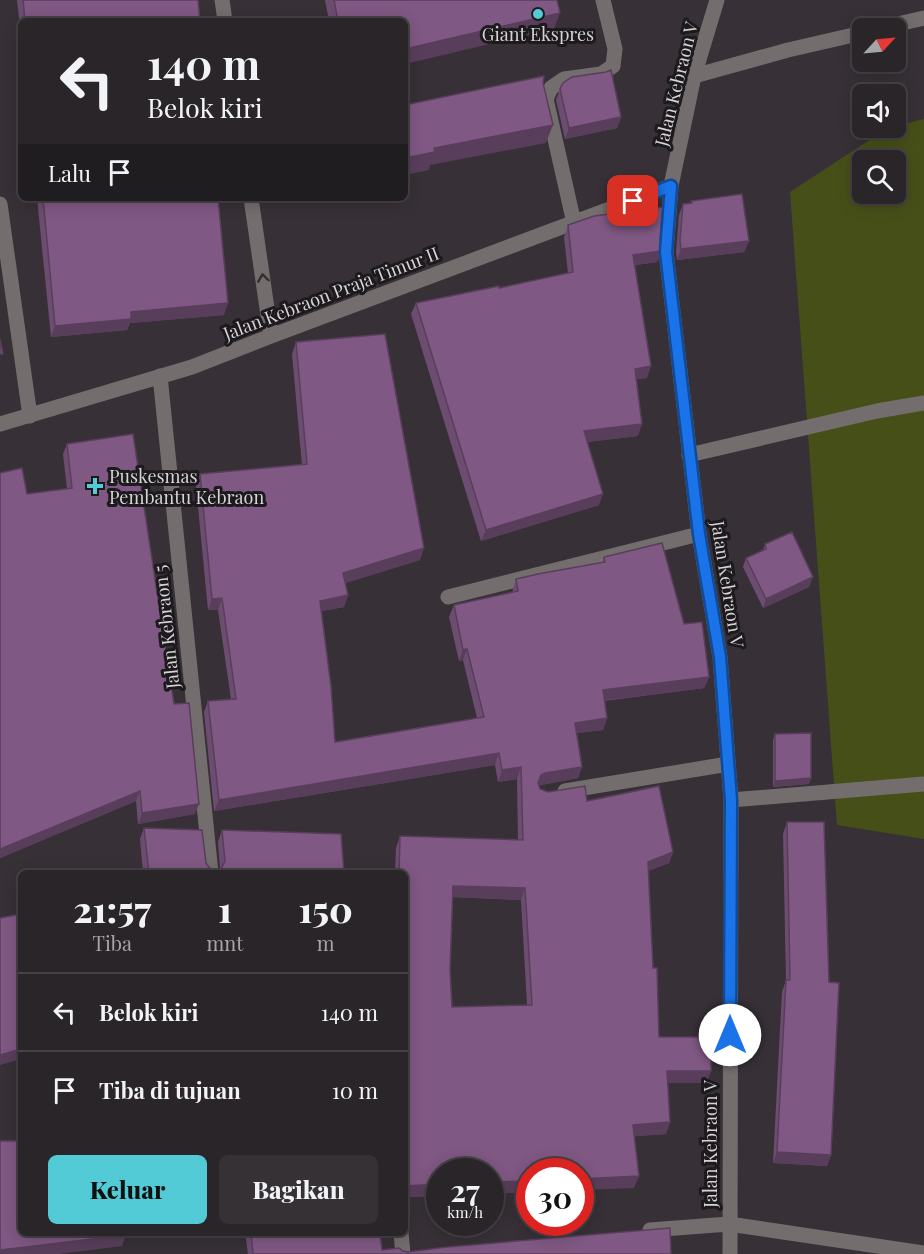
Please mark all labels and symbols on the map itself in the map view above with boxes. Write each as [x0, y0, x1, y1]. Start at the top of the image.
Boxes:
marker: Giant Ekspres [531, 7, 545, 21]
north arrow [852, 18, 906, 72]
street label: Jalan Kebraon V [649, 19, 703, 150]
place label: Giant Ekspres [482, 22, 594, 46]
pin [607, 175, 658, 226]
street label: Jalan Kebraon Praja Timur II [219, 241, 442, 346]
one-way arrow [257, 273, 269, 282]
place label: Puskesmas Pembantu Kebraon [109, 464, 264, 509]
marker: Puskesmas Pembantu Kebraon [86, 477, 104, 495]
street label: Jalan Kebraon V [706, 518, 750, 650]
street label: Jalan Kebraon 5 [148, 564, 185, 691]
position arrow [698, 1003, 762, 1067]
street label: Jalan Kebraon V [698, 1080, 722, 1209]
speed limit sign: 30 [516, 1158, 594, 1236]

